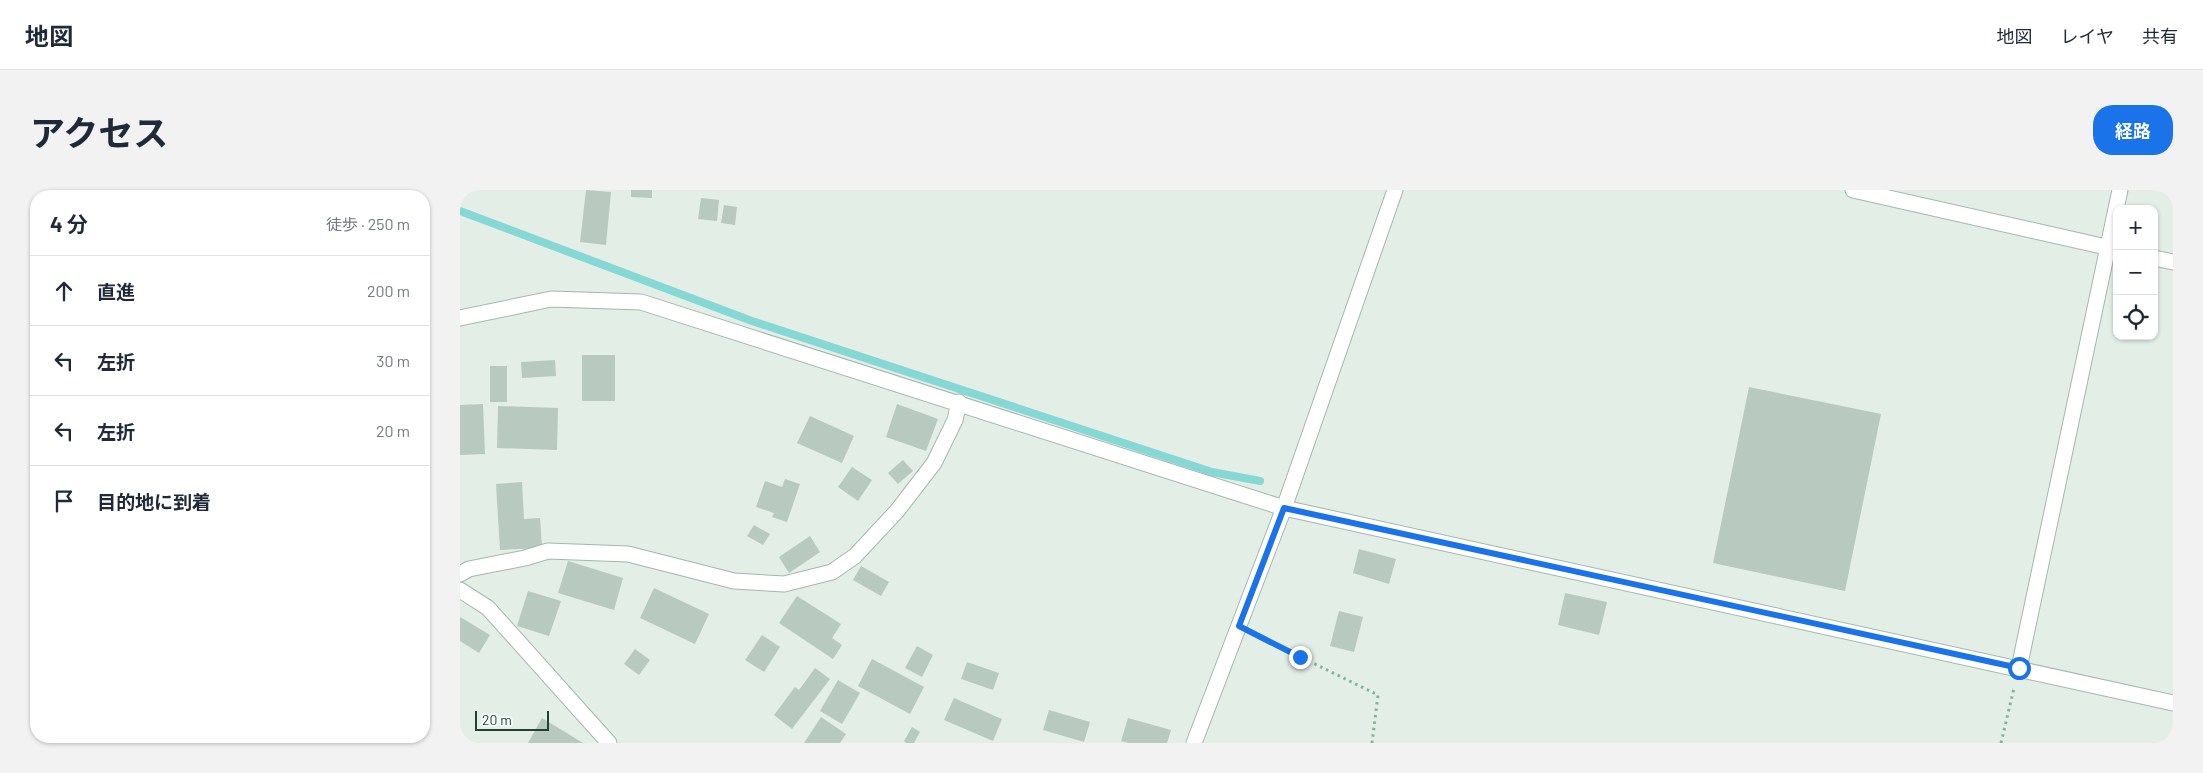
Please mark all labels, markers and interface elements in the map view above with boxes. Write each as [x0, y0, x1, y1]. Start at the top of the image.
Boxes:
text: 地図 [25, 21, 73, 50]
text: 地図 [1997, 25, 2033, 47]
text: レイヤ [2061, 25, 2114, 47]
text: 共有 [2142, 25, 2178, 47]
button: 経路 [2093, 105, 2173, 155]
text: アクセス [30, 111, 168, 153]
map controls [2113, 205, 2158, 340]
button: + [2113, 205, 2158, 250]
text: 4 分 [50, 211, 88, 236]
text: 徒歩 · 250 m [326, 214, 410, 233]
button: − [2113, 250, 2158, 295]
icon: ahead [50, 277, 78, 305]
text: 直進 [97, 280, 135, 303]
text: 200 m [367, 281, 410, 300]
button: locate [2113, 295, 2158, 340]
icon: left [50, 347, 78, 375]
text: 左折 [97, 350, 135, 373]
text: 30 m [376, 351, 410, 370]
icon: left [50, 417, 78, 445]
text: 左折 [97, 420, 135, 443]
text: 20 m [376, 421, 410, 440]
icon: arrive [50, 487, 78, 515]
text: 目的地に到着 [97, 490, 211, 513]
route end [1289, 646, 1312, 669]
route start [2008, 657, 2031, 680]
scale bar [475, 708, 549, 731]
text: 20 m [482, 711, 512, 728]

